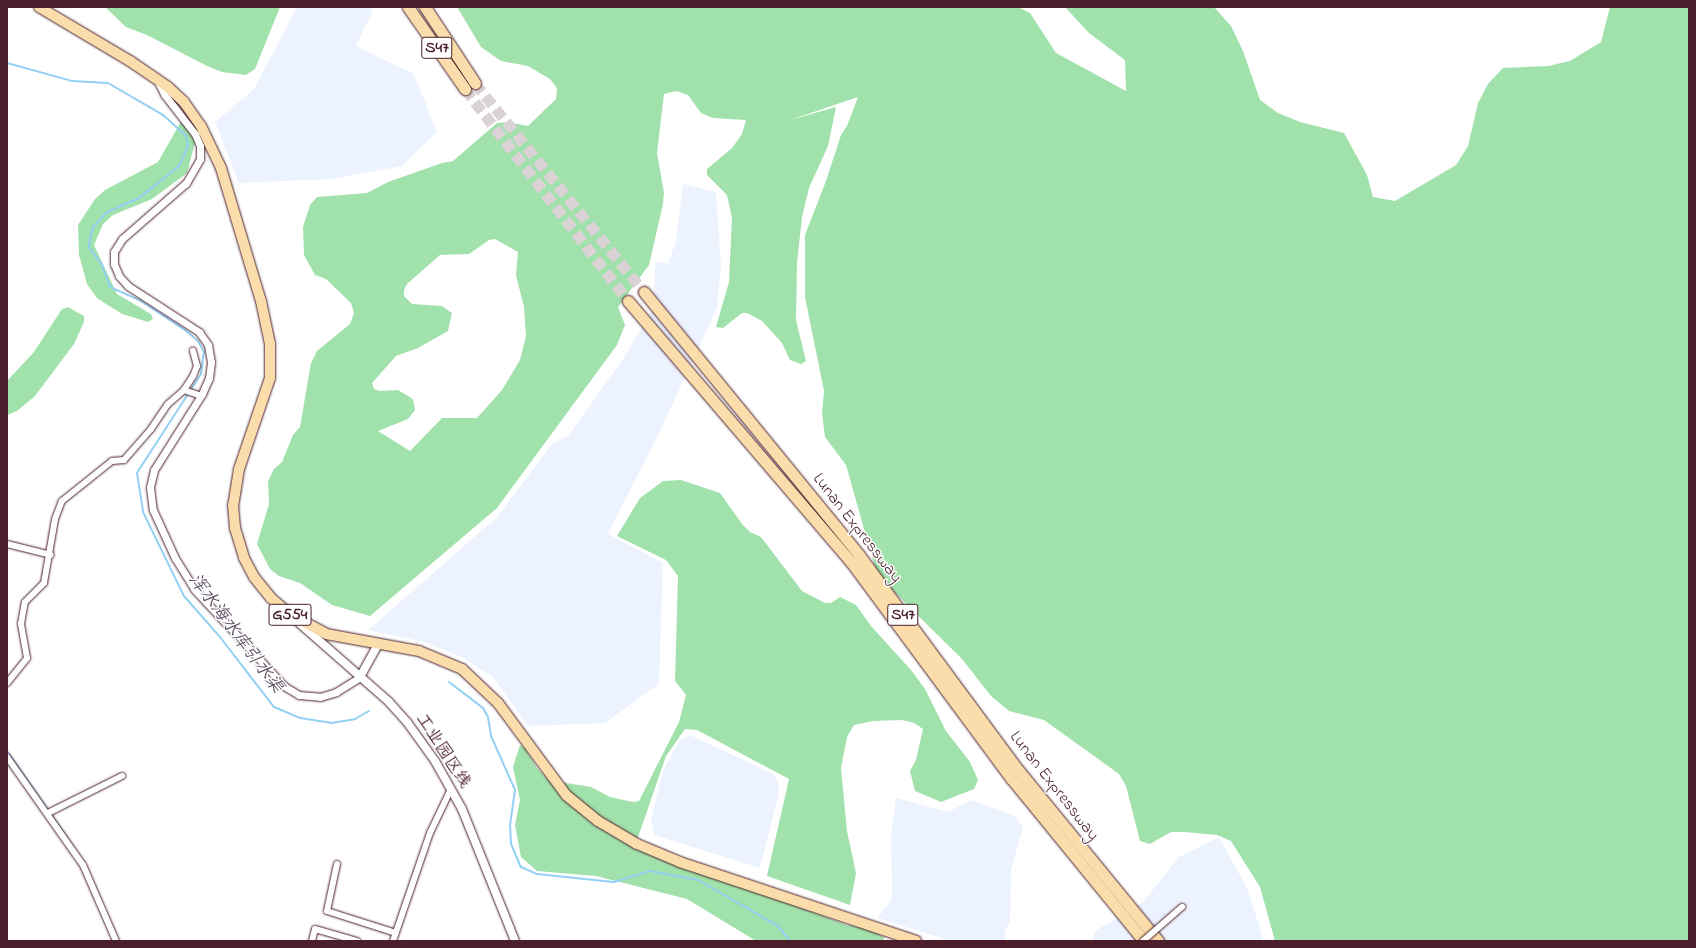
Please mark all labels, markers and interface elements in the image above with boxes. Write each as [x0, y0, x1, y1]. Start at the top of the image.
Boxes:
road number: S47 [421, 34, 453, 62]
street label: Lunan Expressway [808, 469, 906, 587]
water label: 浑水海水库引水渠 [183, 570, 287, 698]
road number: G554 [268, 601, 312, 629]
road number: S47 [887, 601, 919, 629]
street label: 工业园区线 [411, 710, 475, 792]
street label: Lunan Expressway [1005, 727, 1103, 845]

